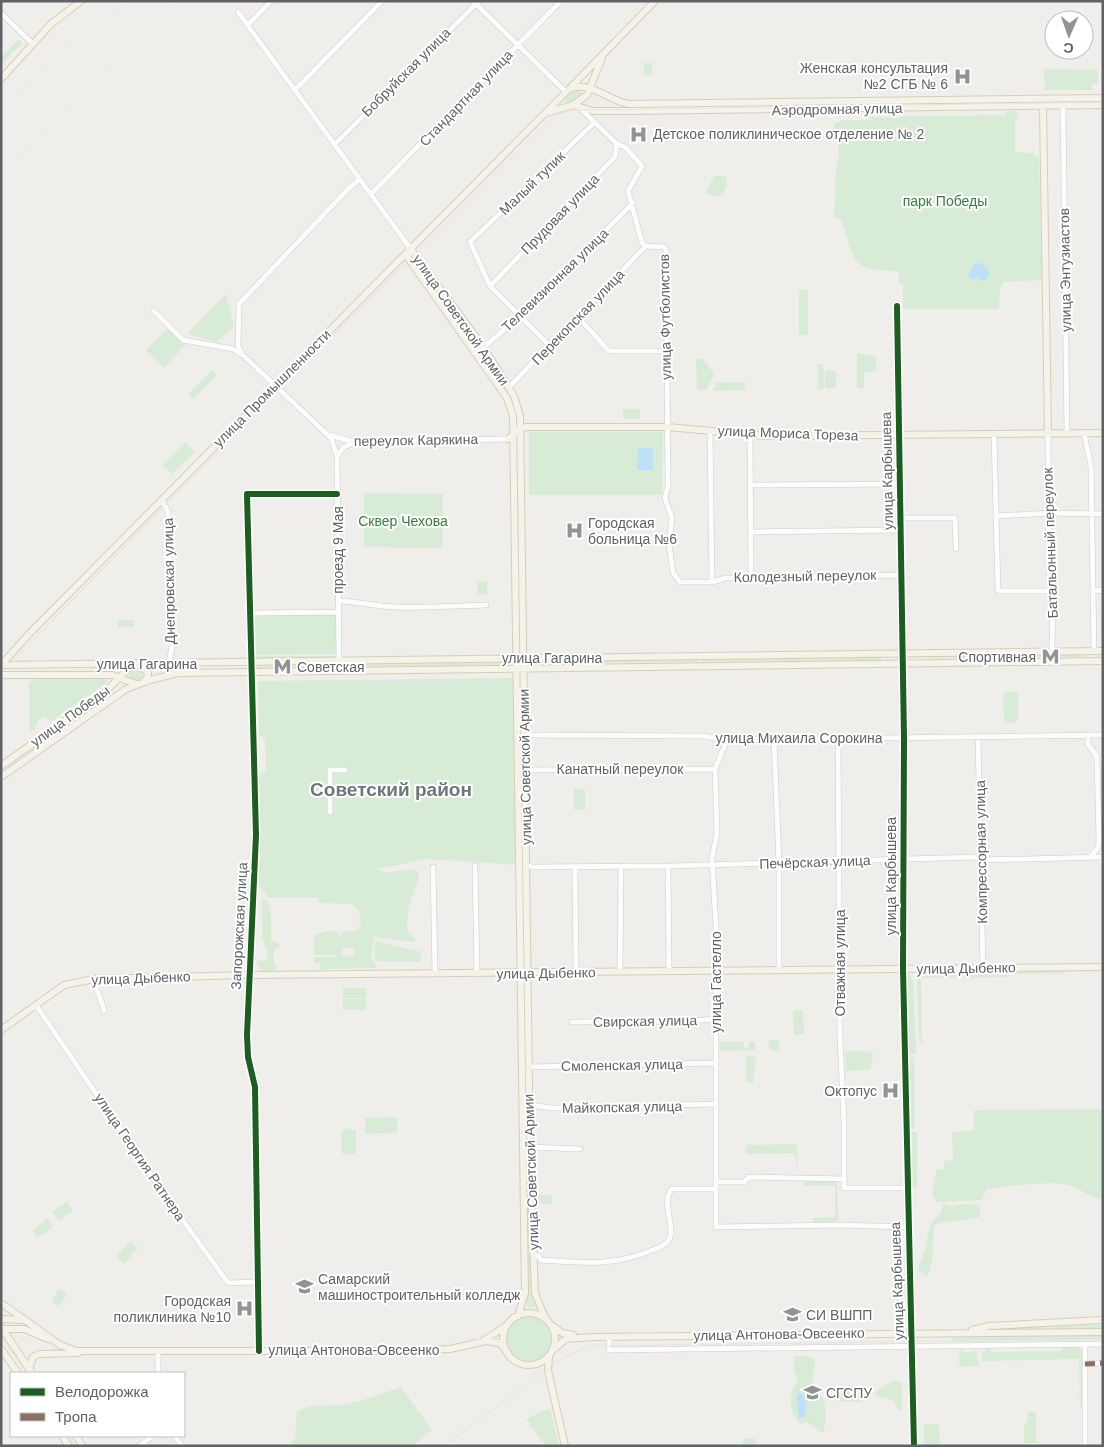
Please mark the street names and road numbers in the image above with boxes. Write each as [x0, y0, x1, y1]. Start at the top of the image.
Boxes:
street label: Бобруйская улица [358, 24, 454, 120]
street label: Стандартная улица [416, 47, 516, 149]
street label: Аэродромная улица [771, 100, 903, 118]
street label: Малый тупик [496, 147, 569, 218]
street label: Прудовая улица [518, 170, 602, 257]
street label: улица Энтузиастов [1056, 208, 1074, 332]
street label: Телевизионная улица [499, 225, 612, 335]
street label: улица Советской Армии [410, 251, 512, 389]
street label: улица Футболистов [656, 254, 674, 380]
street label: Перекопская улица [528, 266, 628, 368]
street label: улица Промышленности [210, 326, 334, 450]
street label: улица Карбышева [878, 412, 896, 530]
street label: улица Мориса Тореза [717, 423, 859, 443]
street label: переулок Карякина [354, 431, 478, 449]
street label: Батальонный переулок [1039, 466, 1061, 619]
street label: проезд 9 Мая [330, 506, 346, 594]
street label: Днепровская улица [160, 517, 178, 644]
street label: Колодезный переулок [734, 567, 877, 585]
street label: улица Гагарина [502, 650, 603, 666]
street label: улица Гагарина [97, 656, 198, 672]
street label: улица Победы [27, 682, 113, 750]
street label: улица Советской Армии [516, 689, 534, 845]
street label: улица Михаила Сорокина [715, 730, 883, 746]
street label: Канатный переулок [557, 761, 684, 777]
street label: Компрессорная улица [972, 780, 990, 924]
street label: улица Карбышева [883, 817, 899, 935]
street label: Печёрская улица [759, 852, 871, 872]
street label: Запорожская улица [228, 862, 250, 990]
street label: Отважная улица [832, 909, 848, 1017]
street label: улица Гастелло [708, 931, 724, 1033]
street label: улица Дыбенко [916, 959, 1016, 977]
street label: улица Дыбенко [496, 964, 596, 982]
street label: улица Дыбенко [91, 968, 191, 988]
street label: Свирская улица [593, 1012, 698, 1030]
street label: Смоленская улица [561, 1056, 683, 1074]
street label: улица Георгия Ратнера [91, 1090, 189, 1224]
street label: улица Советской Армии [520, 1094, 542, 1250]
street label: Майкопская улица [562, 1098, 682, 1116]
street label: улица Карбышева [887, 1221, 907, 1340]
street label: улица Антонова-Овсеенко [693, 1325, 865, 1343]
street label: улица Антонова-Овсеенко [268, 1342, 440, 1358]

